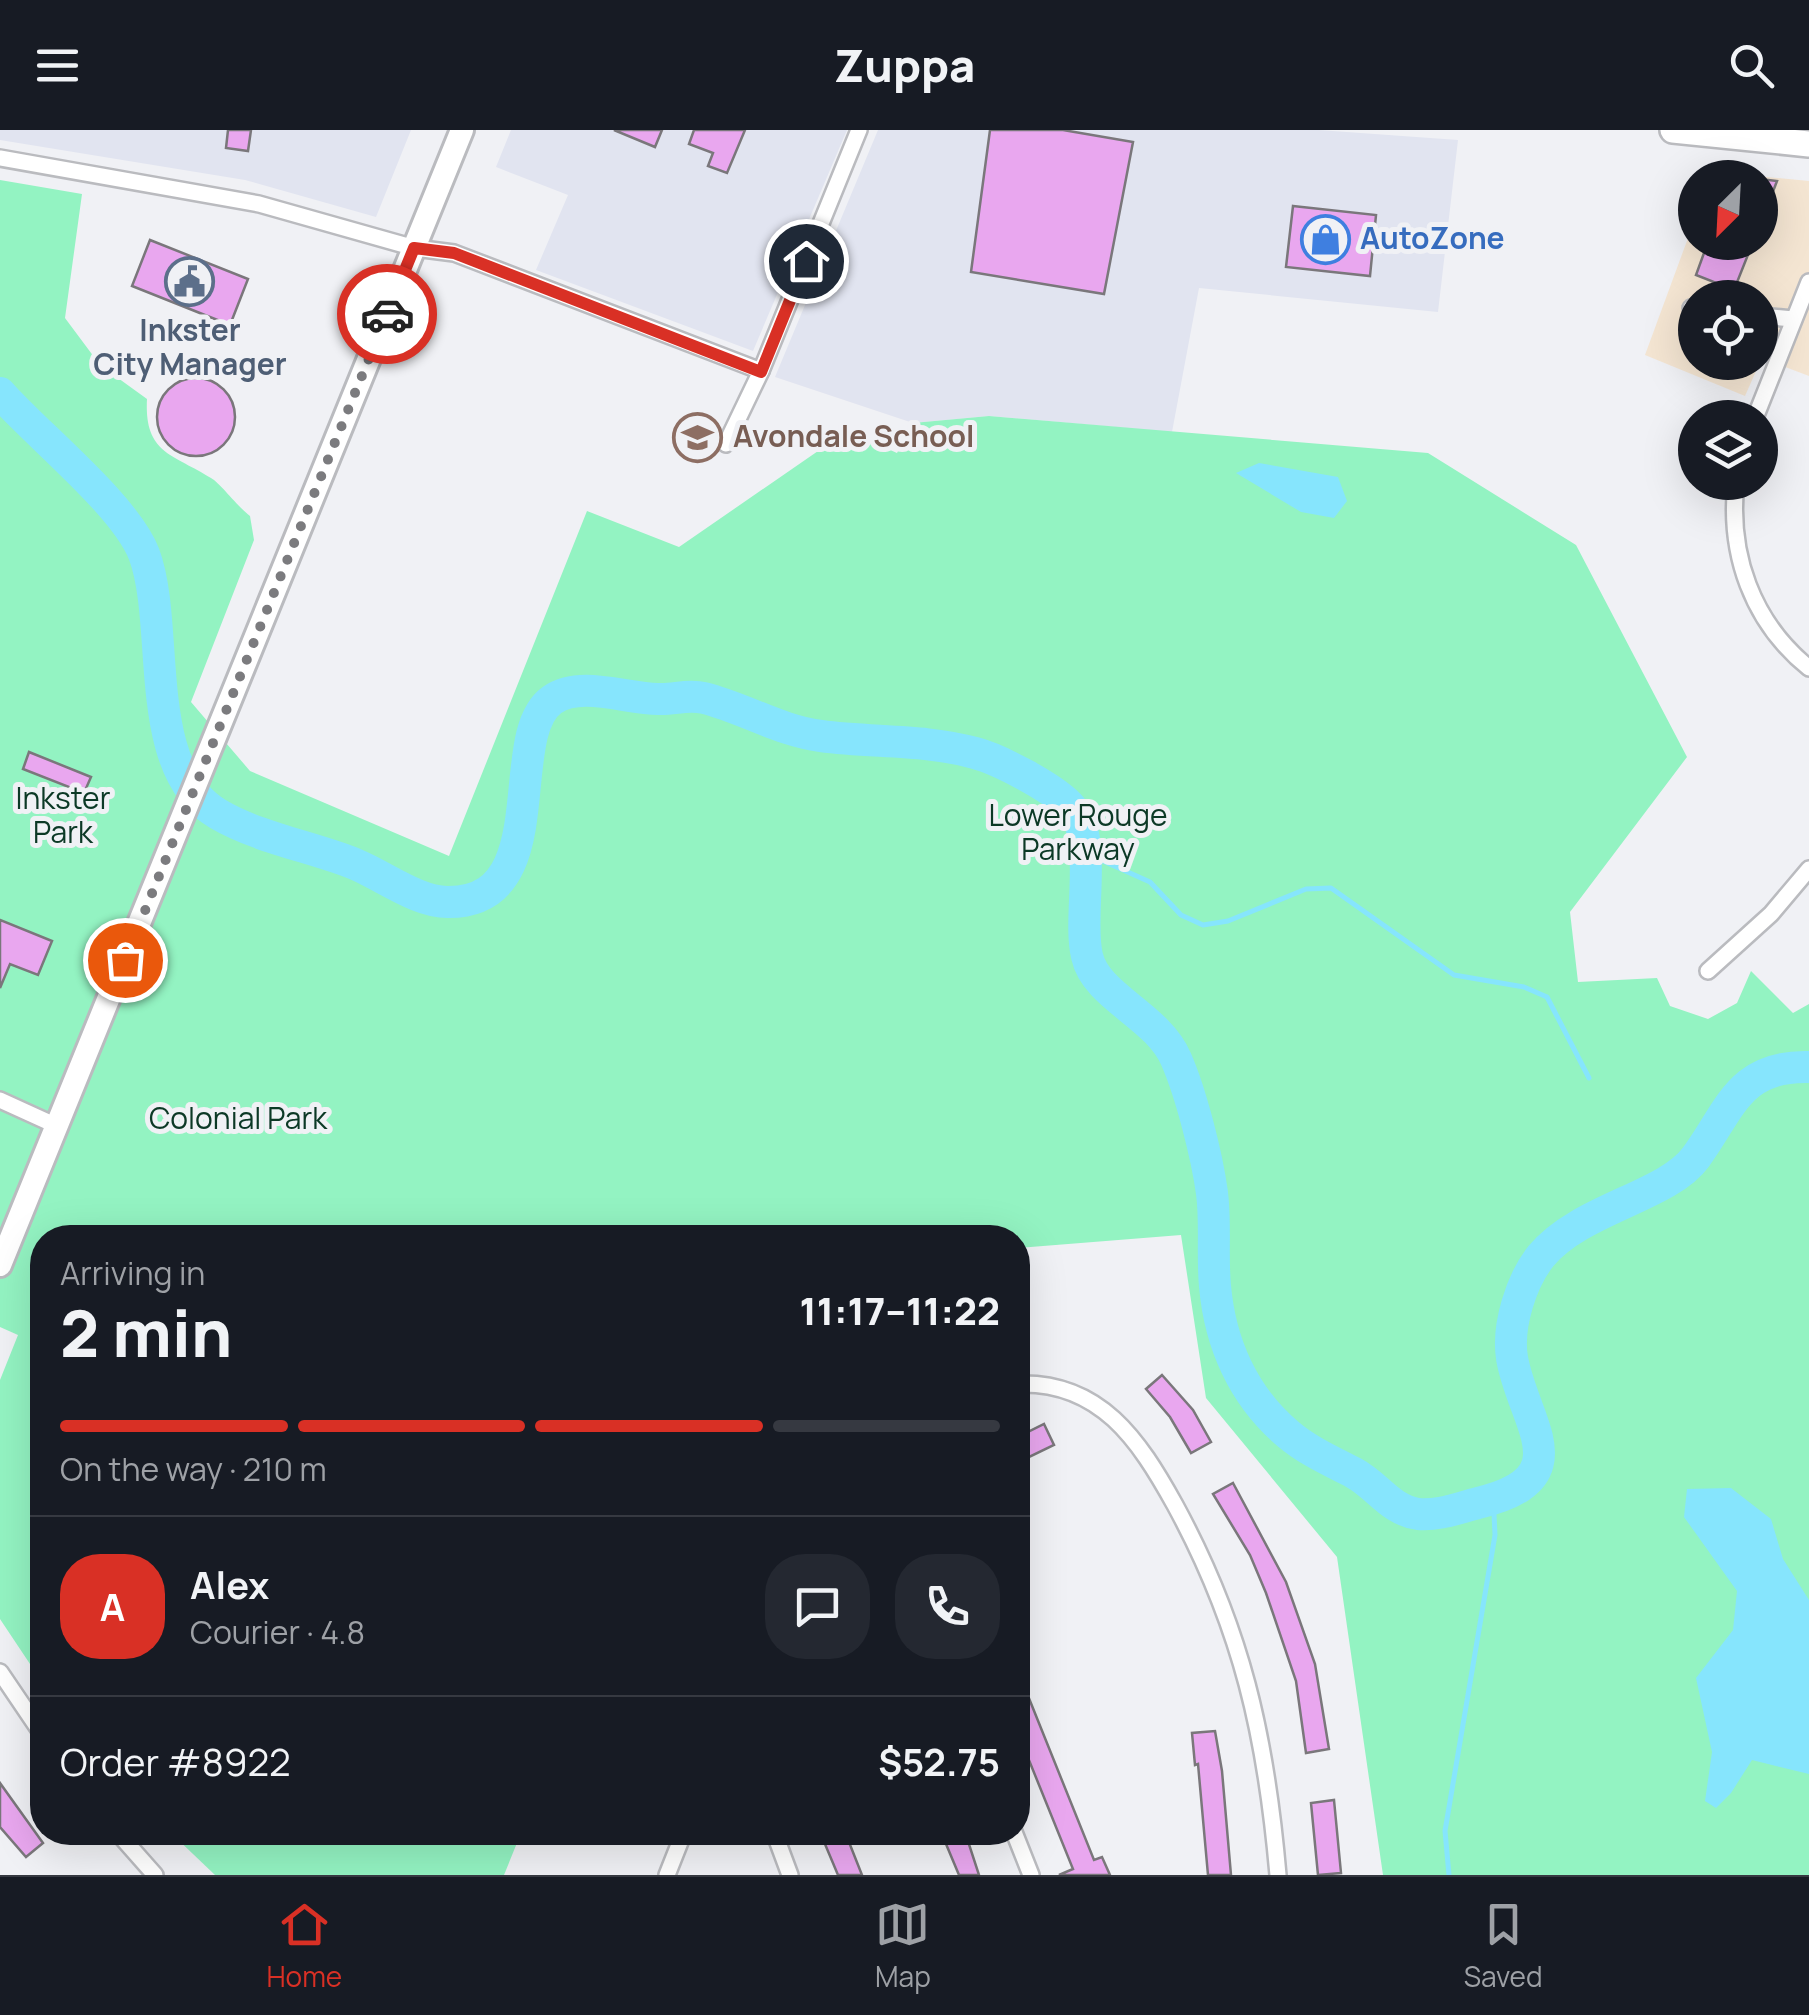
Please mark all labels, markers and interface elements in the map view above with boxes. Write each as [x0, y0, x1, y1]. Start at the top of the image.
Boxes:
text: Zuppa [834, 34, 975, 96]
icon: menu [30, 38, 85, 93]
icon: search [1724, 38, 1779, 93]
north arrow [1678, 160, 1778, 260]
map controls [1678, 160, 1778, 500]
shop icon: AutoZone [1299, 213, 1351, 265]
place label: AutoZone [1360, 217, 1505, 258]
pin [764, 219, 849, 304]
icon: home [779, 234, 834, 289]
public building icon: Inkster City Manager [164, 256, 216, 308]
courier [337, 264, 437, 364]
button: locate [1678, 280, 1778, 380]
icon: car [360, 287, 415, 342]
place label: Inkster City Manager [93, 309, 287, 384]
button: layers [1678, 400, 1778, 500]
school or university icon: Avondale School [672, 411, 724, 463]
place label: Avondale School [733, 415, 974, 456]
park label: Inkster Park [16, 777, 111, 852]
park label: Lower Rouge Parkway [988, 794, 1168, 869]
pin [83, 918, 168, 1003]
icon: bag [98, 933, 153, 988]
park label: Colonial Park [149, 1097, 328, 1138]
text: Arriving in [60, 1251, 205, 1295]
text: 11:17–11:22 [800, 1284, 1000, 1336]
text: 2 min [60, 1288, 232, 1377]
text: On the way · 210 m [60, 1447, 327, 1491]
button: chat [765, 1554, 870, 1659]
button: phone [895, 1554, 1000, 1659]
text: Alex [190, 1558, 269, 1610]
text: A [100, 1580, 125, 1632]
text: Courier · 4.8 [190, 1610, 365, 1654]
text: Order #8922 [60, 1735, 291, 1787]
text: $52.75 [878, 1735, 1000, 1787]
tab: Home [266, 1897, 342, 1995]
tab: Map [875, 1897, 931, 1995]
tab: Saved [1464, 1897, 1543, 1995]

